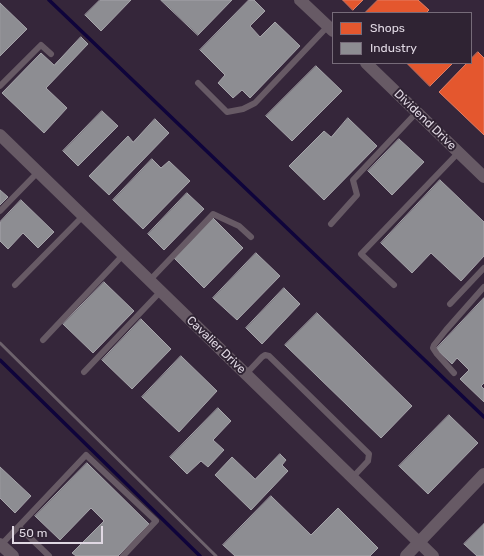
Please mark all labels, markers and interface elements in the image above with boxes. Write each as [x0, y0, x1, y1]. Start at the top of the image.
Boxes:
legend [332, 12, 472, 64]
text: Shops [370, 21, 405, 35]
text: Industry [370, 41, 417, 55]
street label: Dividend Drive [391, 87, 459, 153]
street label: Cavalier Drive [184, 313, 248, 377]
scale bar [14, 518, 105, 544]
text: 50 m [19, 526, 47, 540]

